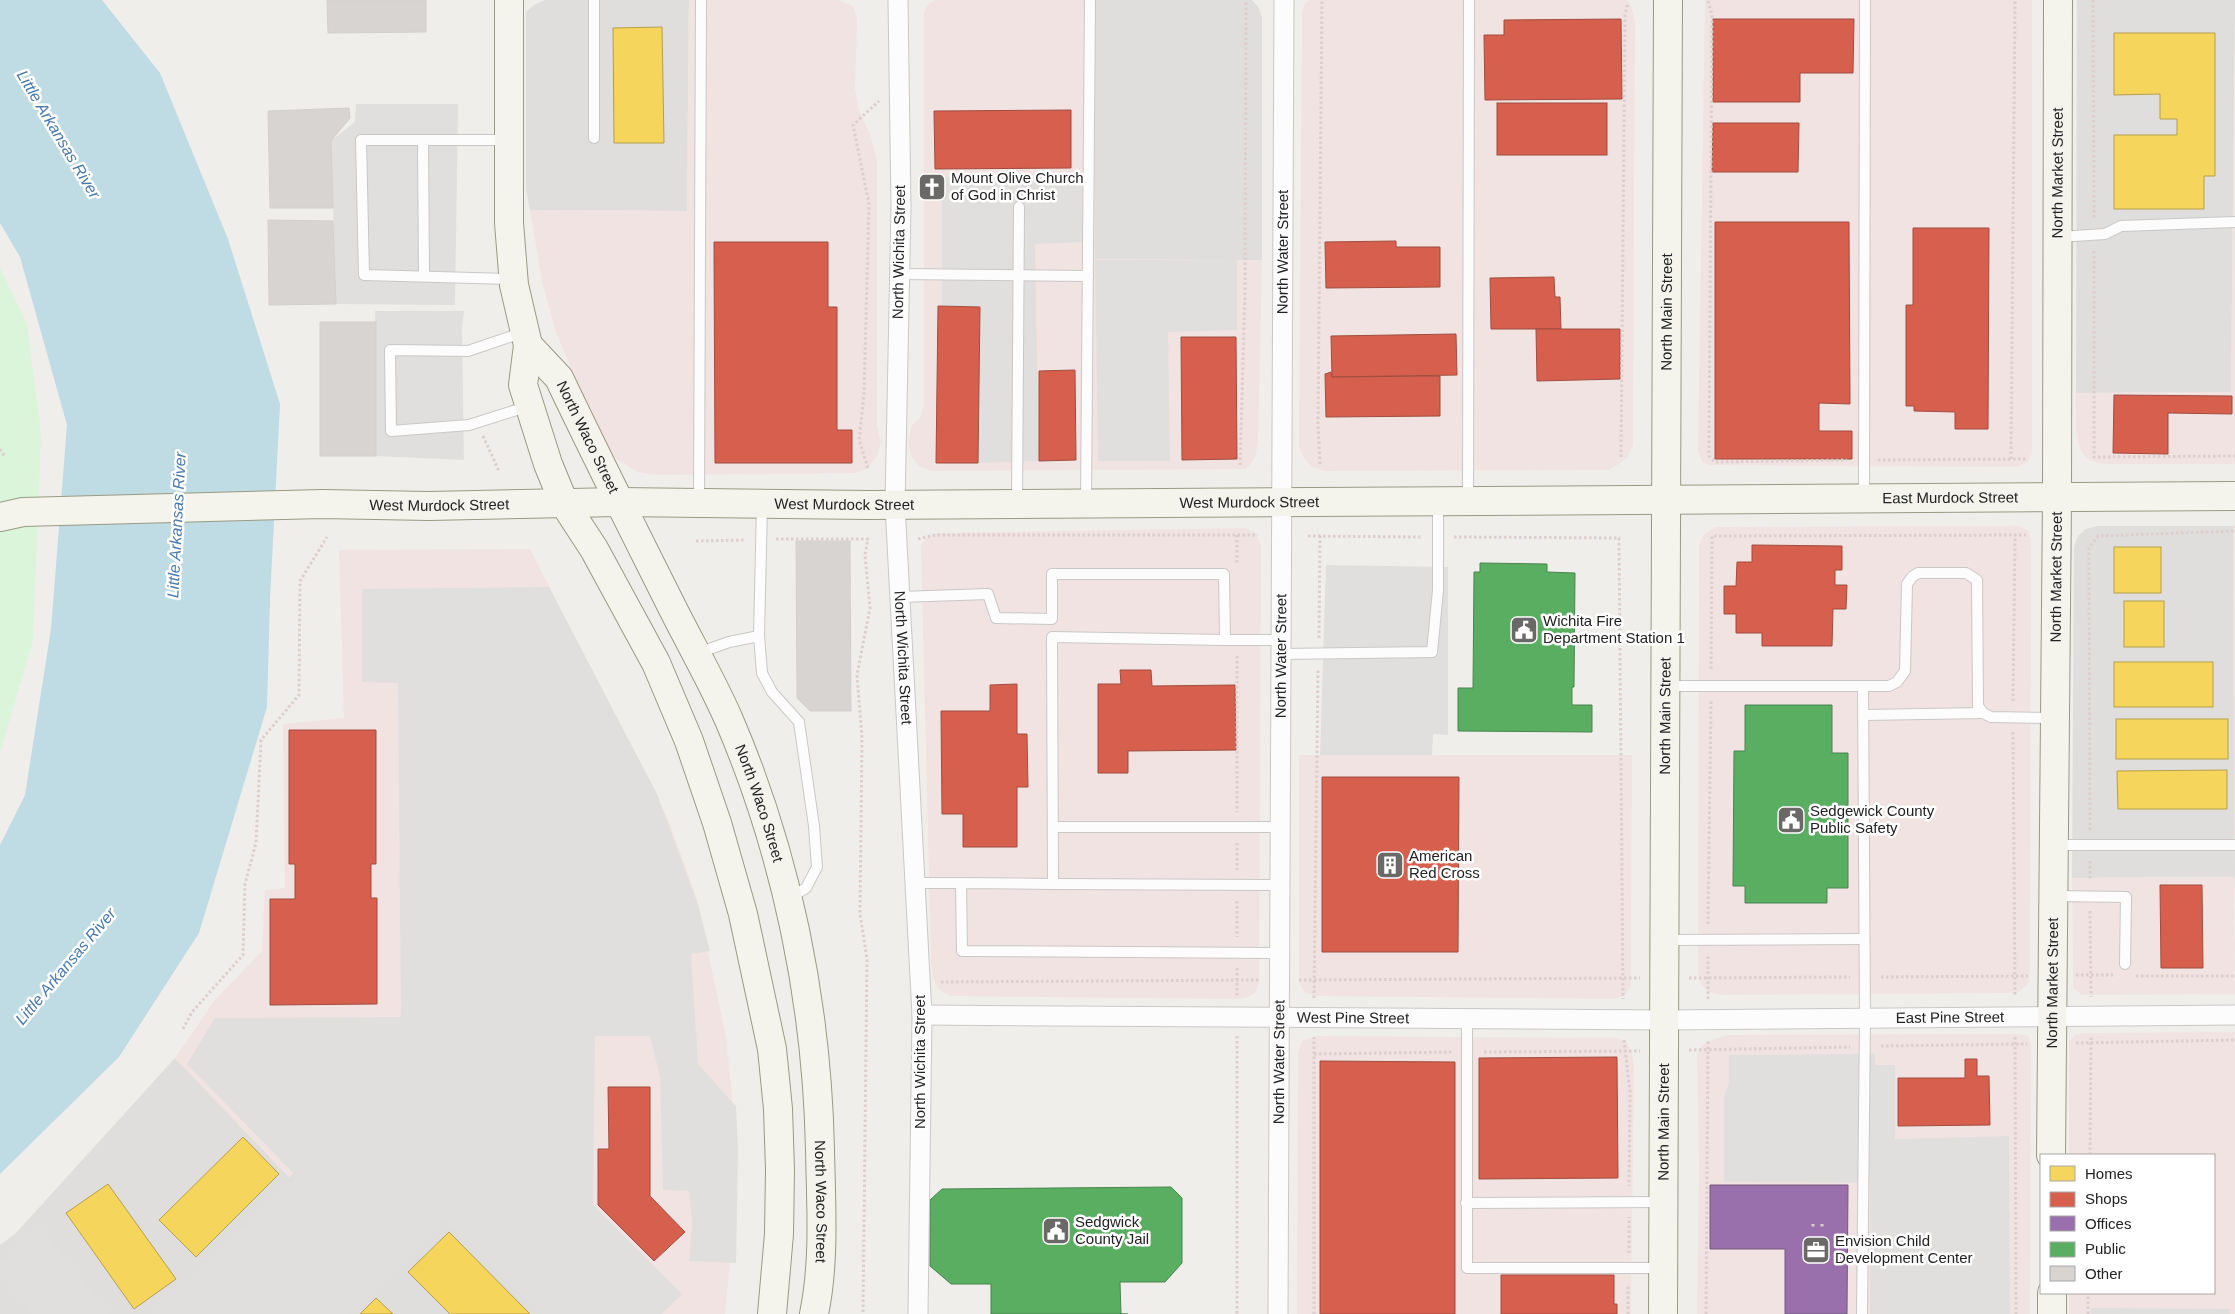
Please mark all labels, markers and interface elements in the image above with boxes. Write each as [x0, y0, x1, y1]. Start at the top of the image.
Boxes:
water label: Little Arkansas River [14, 67, 104, 202]
street label: North Market Street [2049, 107, 2066, 239]
place label: Mount Olive Church of God in Christ [951, 169, 1084, 203]
church icon: Mount Olive Church of God in Christ [917, 172, 947, 202]
street label: North Wichita Street [889, 184, 908, 319]
street label: North Water Street [1274, 189, 1291, 314]
street label: North Main Street [1658, 252, 1675, 371]
street label: North Waco Street [554, 378, 623, 497]
water label: Little Arkansas River [164, 451, 189, 598]
street label: East Murdock Street [1882, 488, 2019, 506]
street label: West Murdock Street [1179, 493, 1320, 511]
street label: West Murdock Street [369, 495, 510, 514]
street label: West Murdock Street [774, 495, 915, 513]
street label: North Market Street [2047, 511, 2065, 643]
street label: North Wichita Street [892, 590, 916, 726]
street label: North Water Street [1272, 593, 1289, 718]
place label: Wichita Fire Department Station 1 [1543, 612, 1685, 646]
public building icon: Wichita Fire Department Station 1 [1509, 615, 1539, 645]
street label: North Main Street [1656, 656, 1674, 775]
street label: North Waco Street [732, 742, 787, 865]
place label: Sedgewick County Public Safety [1810, 802, 1935, 836]
public building icon: Sedgewick County Public Safety [1776, 805, 1806, 835]
place label: American Red Cross [1409, 847, 1480, 881]
building icon: American Red Cross [1375, 850, 1405, 880]
water label: Little Arkansas River [12, 904, 119, 1028]
street label: North Market Street [2043, 917, 2061, 1049]
street label: North Wichita Street [911, 994, 928, 1129]
street label: North Water Street [1270, 999, 1287, 1124]
street label: East Pine Street [1896, 1008, 2005, 1026]
street label: West Pine Street [1297, 1009, 1410, 1026]
street label: North Main Street [1655, 1062, 1672, 1181]
street label: North Waco Street [812, 1140, 831, 1264]
legend [2040, 1154, 2215, 1294]
text: Homes [2085, 1165, 2133, 1182]
text: Shops [2085, 1190, 2128, 1207]
place label: Sedgwick County Jail [1075, 1213, 1149, 1247]
text: Offices [2085, 1215, 2131, 1232]
public building icon: Sedgwick County Jail [1041, 1216, 1071, 1246]
place label: Envision Child Development Center [1835, 1232, 1973, 1266]
office icon: Envision Child Development Center [1801, 1235, 1831, 1265]
text: Public [2085, 1240, 2126, 1257]
text: Other [2085, 1265, 2123, 1282]

